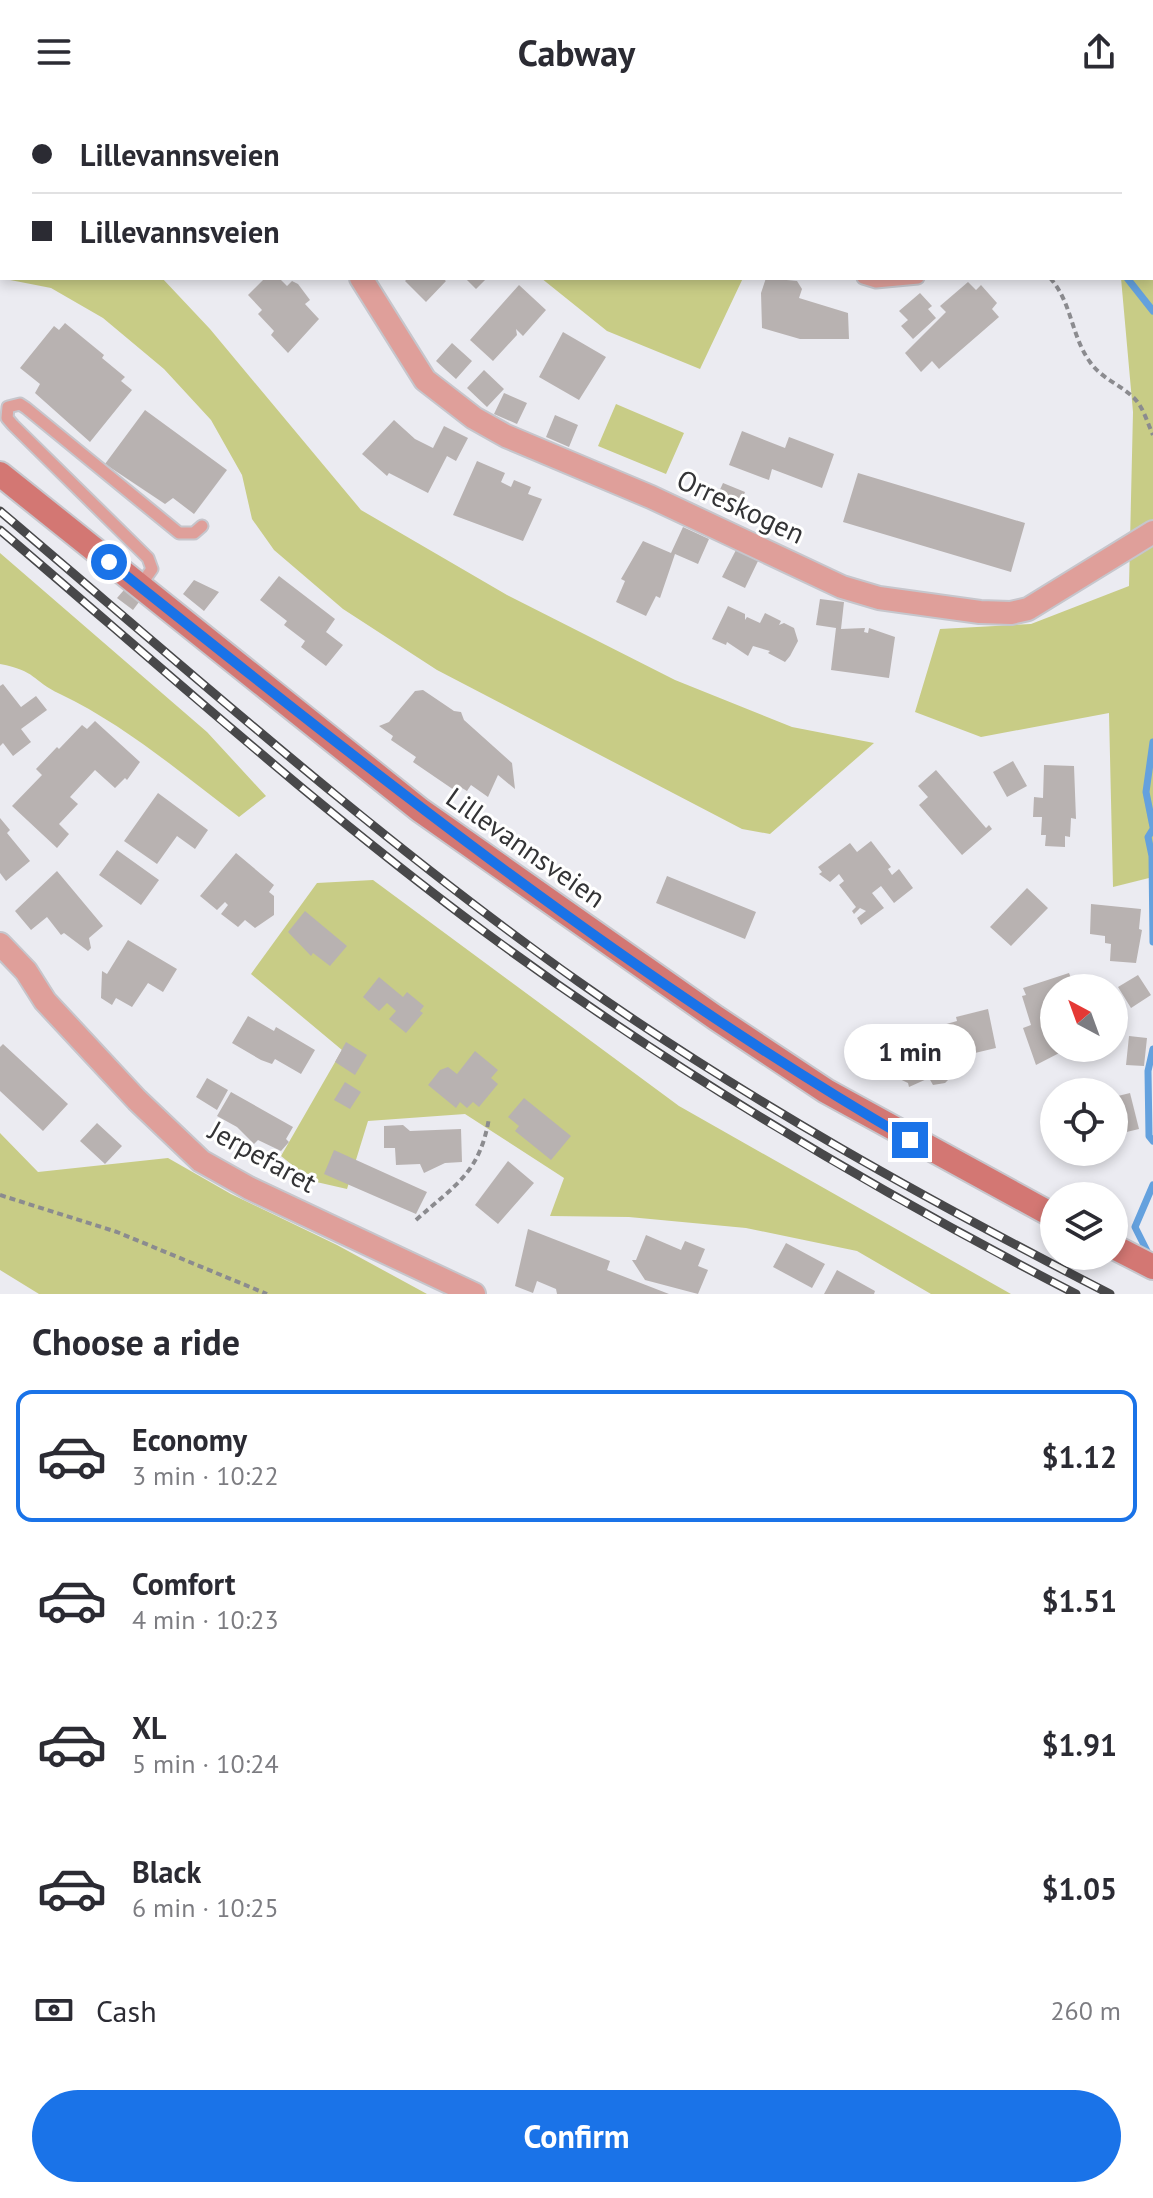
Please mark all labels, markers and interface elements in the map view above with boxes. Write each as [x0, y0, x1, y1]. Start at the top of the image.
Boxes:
text: Cabway [518, 29, 635, 76]
icon: menu [32, 30, 76, 74]
icon: share [1077, 30, 1121, 74]
text: Lillevannsveien [80, 135, 280, 174]
text: Lillevannsveien [80, 212, 280, 251]
street label: Orreskogen [671, 460, 811, 552]
route start [91, 544, 127, 580]
street label: Lillevannsveien [439, 778, 613, 916]
north arrow [1040, 974, 1128, 1062]
map controls [1040, 974, 1128, 1270]
callout: 1 min [844, 1024, 976, 1080]
text: 1 min [878, 1035, 942, 1068]
button: locate [1040, 1078, 1128, 1166]
street label: Jerpefaret [202, 1111, 324, 1201]
route end [892, 1122, 928, 1158]
button: layers [1040, 1182, 1128, 1270]
text: Choose a ride [32, 1318, 240, 1365]
icon: car [36, 1420, 108, 1492]
text: Economy [132, 1420, 247, 1459]
text: $1.12 [1042, 1437, 1117, 1476]
text: 3 min · 10:22 [132, 1459, 279, 1492]
icon: car [36, 1564, 108, 1636]
text: Comfort [132, 1564, 235, 1603]
text: $1.51 [1042, 1581, 1117, 1620]
text: 4 min · 10:23 [132, 1603, 279, 1636]
icon: car [36, 1708, 108, 1780]
text: XL [132, 1708, 166, 1747]
text: $1.91 [1042, 1725, 1117, 1764]
text: 5 min · 10:24 [132, 1747, 279, 1780]
icon: car [36, 1852, 108, 1924]
text: Black [132, 1852, 201, 1891]
text: $1.05 [1042, 1869, 1117, 1908]
text: 6 min · 10:25 [132, 1891, 279, 1924]
icon: cash [32, 1988, 76, 2032]
text: Cash [96, 1991, 157, 2030]
text: 260 m [1050, 1994, 1121, 2027]
button: Confirm [32, 2090, 1121, 2182]

